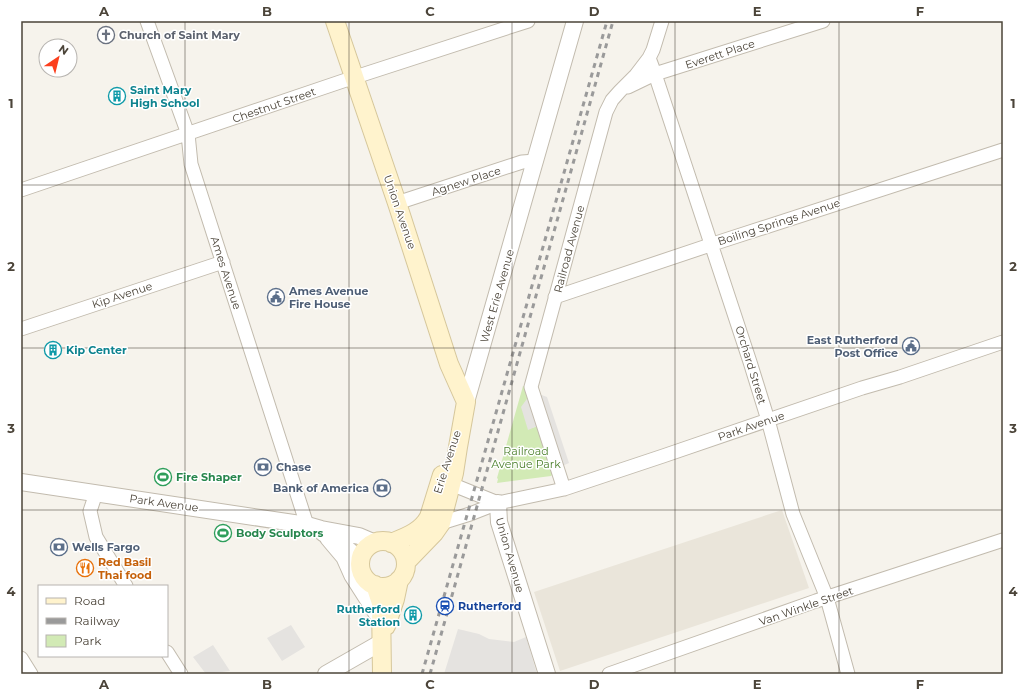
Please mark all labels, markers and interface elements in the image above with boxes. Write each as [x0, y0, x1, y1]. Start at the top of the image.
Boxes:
text: A [98, 3, 110, 19]
text: B [262, 3, 272, 19]
text: C [425, 3, 435, 19]
text: D [589, 3, 600, 19]
text: E [753, 3, 762, 19]
text: F [916, 3, 924, 19]
church icon: Church of Saint Mary [96, 25, 116, 45]
place label: Church of Saint Mary [119, 28, 240, 42]
street label: Everett Place [683, 36, 757, 72]
north arrow [38, 38, 78, 78]
text: N [56, 42, 71, 58]
place label: Saint Mary High School [130, 83, 199, 110]
street label: Chestnut Street [231, 84, 318, 126]
building icon: Saint Mary High School [107, 86, 127, 106]
text: 1 [8, 95, 14, 111]
text: 1 [1010, 95, 1016, 111]
street label: Agnew Place [430, 163, 503, 199]
street label: Union Avenue [381, 173, 419, 251]
street label: Boiling Springs Avenue [716, 195, 842, 248]
street label: Railroad Avenue [551, 203, 587, 294]
street label: Ames Avenue [208, 235, 245, 312]
street label: West Erie Avenue [477, 247, 517, 344]
text: 2 [7, 258, 15, 274]
text: 2 [1009, 258, 1017, 274]
street label: Kip Avenue [90, 279, 154, 311]
place label: Ames Avenue Fire House [288, 284, 369, 311]
public building icon: Ames Avenue Fire House [266, 287, 286, 307]
street label: Orchard Street [732, 324, 770, 406]
place label: East Rutherford Post Office [807, 333, 898, 360]
public building icon: East Rutherford Post Office [901, 336, 921, 356]
building icon: Kip Center [43, 340, 63, 360]
place label: Kip Center [66, 343, 127, 357]
street label: Park Avenue [716, 408, 786, 444]
text: 3 [6, 420, 15, 436]
text: 3 [1008, 420, 1017, 436]
street label: Erie Avenue [430, 428, 464, 495]
park label: Railroad Avenue Park [491, 444, 561, 471]
bank icon: Chase [253, 457, 273, 477]
place label: Chase [276, 460, 311, 474]
sports icon: Fire Shaper [153, 467, 173, 487]
place label: Fire Shaper [176, 470, 242, 484]
bank icon: Bank of America [372, 478, 392, 498]
place label: Bank of America [273, 481, 369, 495]
street label: Park Avenue [129, 491, 200, 515]
street label: Union Avenue [493, 516, 528, 595]
sports icon: Body Sculptors [213, 523, 233, 543]
place label: Body Sculptors [236, 526, 323, 540]
bank icon: Wells Fargo [49, 537, 69, 557]
place label: Wells Fargo [72, 540, 140, 554]
place label: Red Basil Thai food [98, 555, 152, 582]
restaurant icon: Red Basil Thai food [75, 558, 95, 578]
text: 4 [7, 583, 16, 599]
street label: Van Winkle Street [757, 583, 855, 629]
text: 4 [1009, 583, 1018, 599]
legend [38, 585, 168, 657]
text: Road [74, 593, 105, 608]
station icon: Rutherford [435, 596, 455, 616]
place label: Rutherford [458, 599, 521, 613]
place label: Rutherford Station [337, 602, 400, 629]
building icon: Rutherford Station [403, 605, 423, 625]
text: Railway [74, 613, 120, 628]
text: Park [74, 633, 102, 648]
text: A [98, 676, 110, 692]
text: B [262, 676, 272, 692]
text: C [425, 676, 435, 692]
text: D [589, 676, 600, 692]
text: E [753, 676, 762, 692]
text: F [916, 676, 924, 692]

